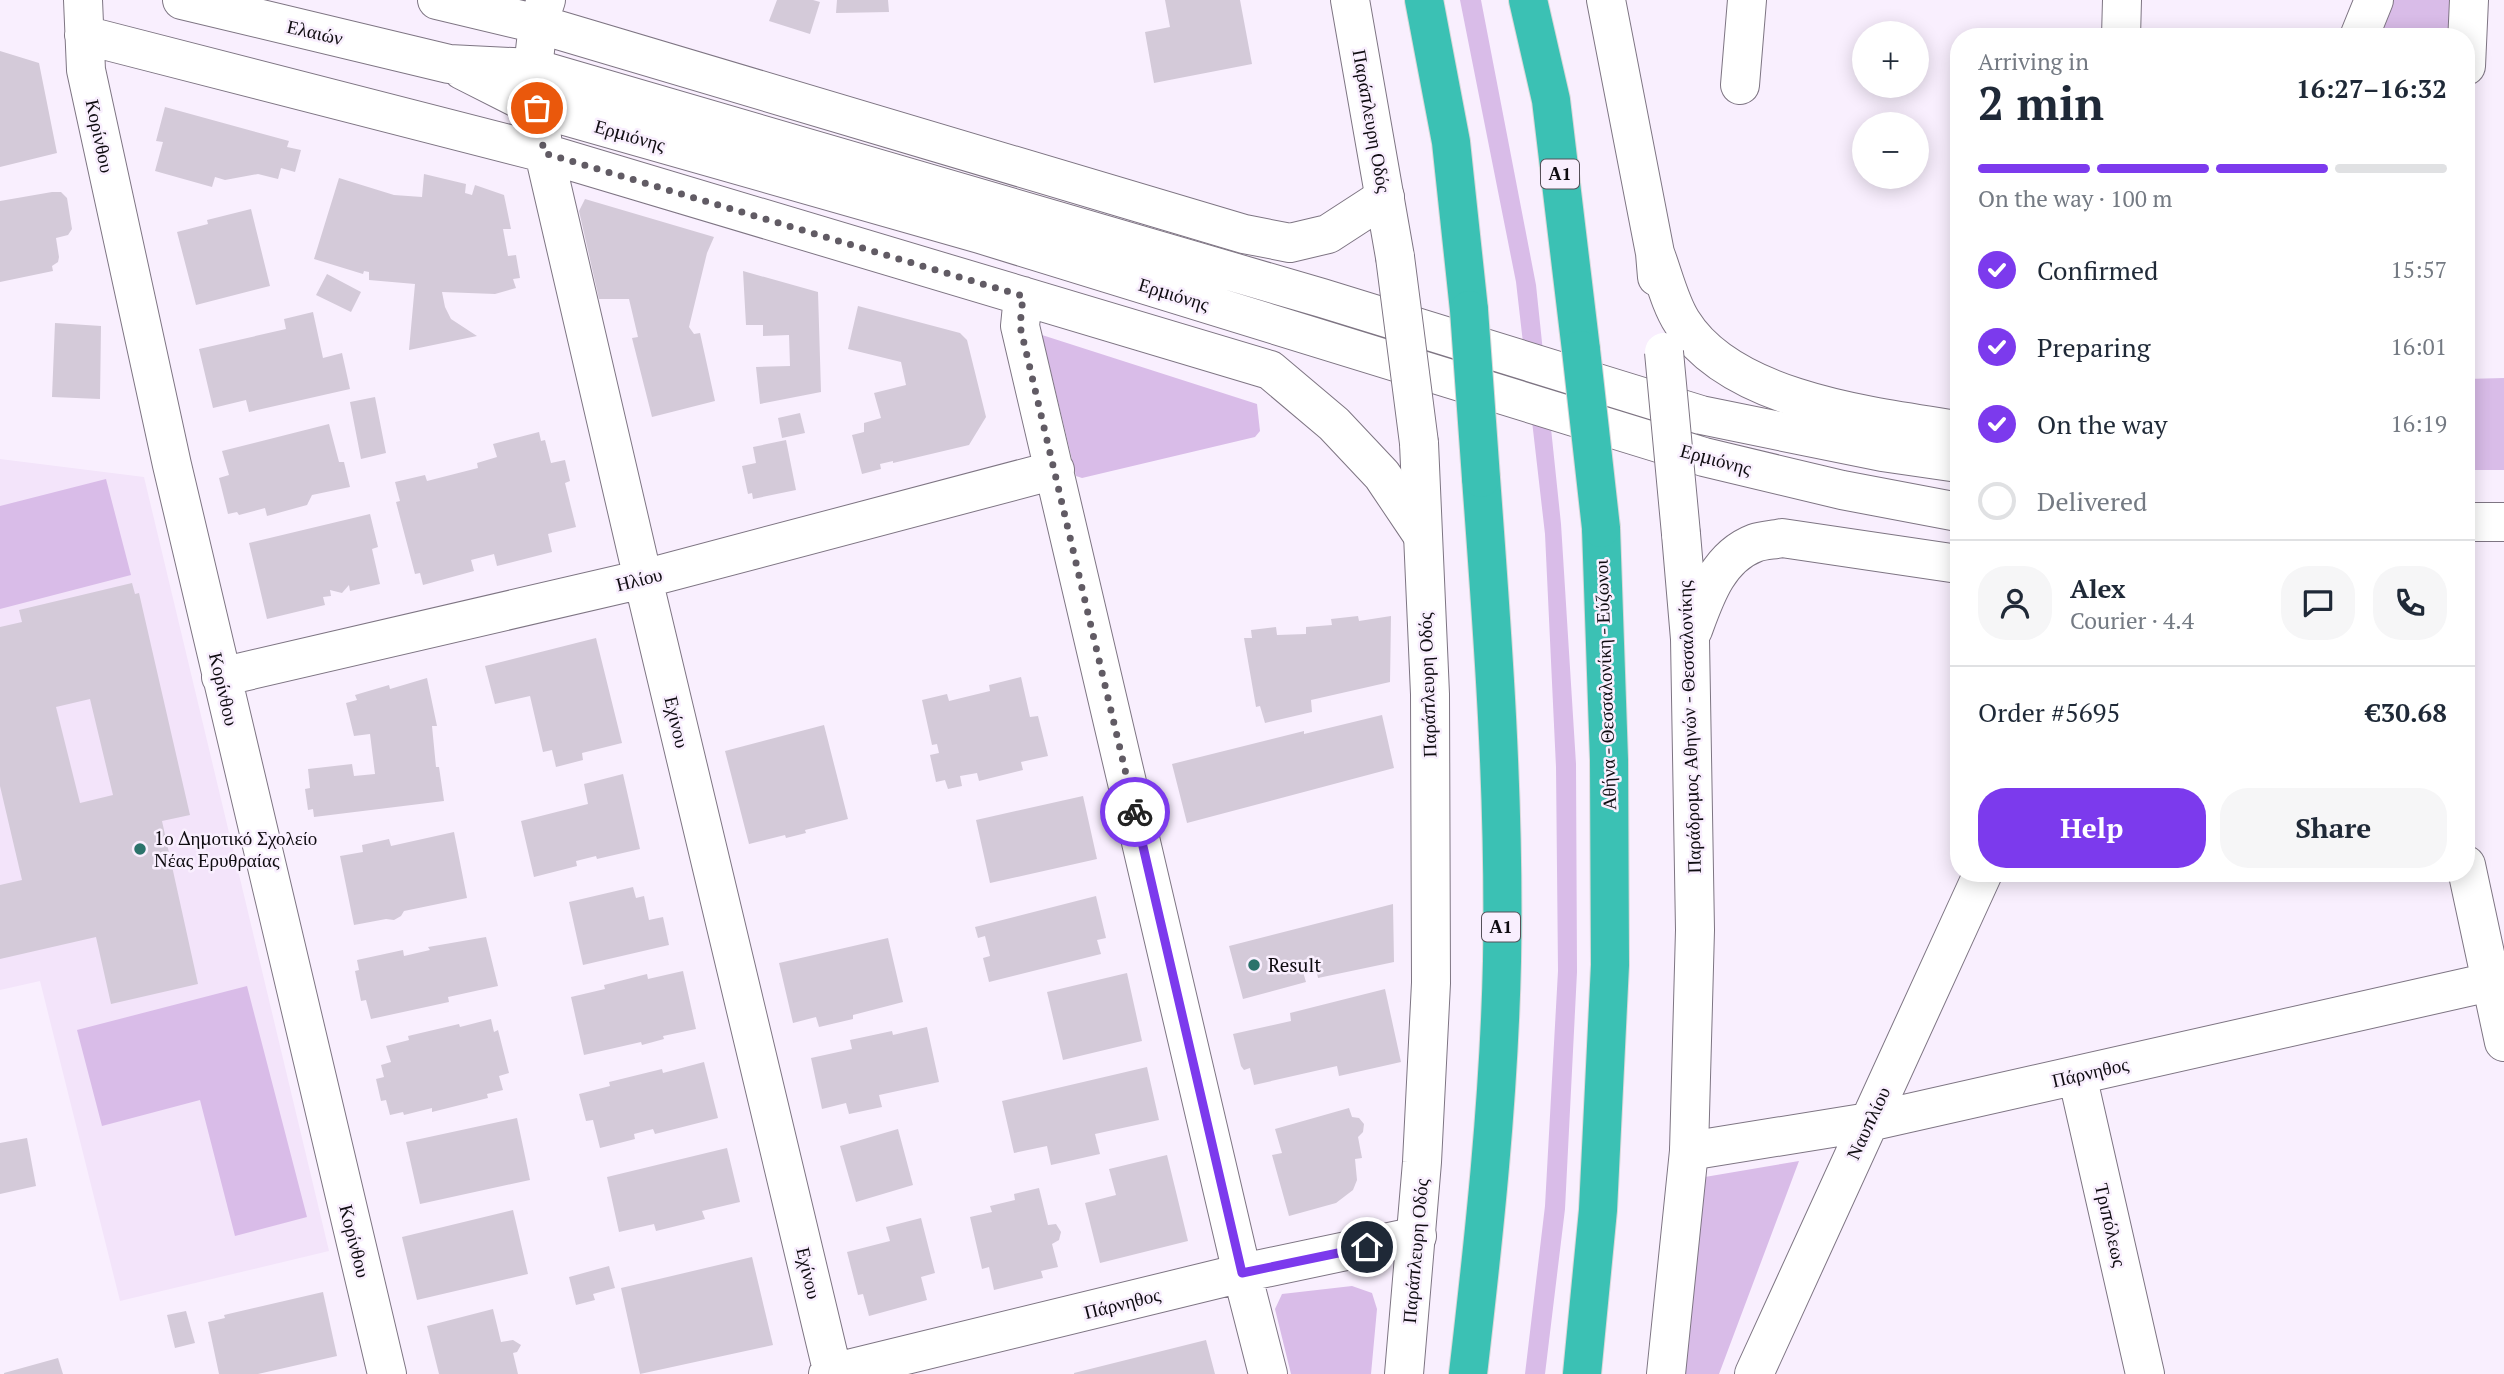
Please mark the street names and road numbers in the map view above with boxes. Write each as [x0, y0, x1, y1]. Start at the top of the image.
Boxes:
street label: Ελαιών [285, 13, 346, 50]
street label: Παράπλευρη Οδός [1348, 47, 1397, 195]
street label: Κορίνθου [81, 97, 120, 175]
street label: Ερμιόνης [592, 112, 669, 157]
road number: Α1 [1541, 160, 1579, 188]
street label: Ερμιόνης [1136, 271, 1213, 316]
street label: Ερμιόνης [1678, 437, 1755, 480]
street label: Αθήνα - Θεσσαλονίκη - Εύζωνοι [1588, 558, 1621, 811]
street label: Ηλίου [613, 561, 665, 596]
street label: Παράδρομος Αθηνών - Θεσσαλονίκης [1671, 579, 1706, 874]
street label: Παράπλευρη Οδός [1411, 612, 1442, 758]
street label: Κορίνθου [204, 650, 245, 728]
street label: Εχίνου [659, 693, 696, 750]
road number: Α1 [1482, 912, 1520, 942]
street label: Πάρνηθος [2049, 1050, 2131, 1092]
street label: Ναυπλίου [1840, 1082, 1895, 1163]
street label: Παράπλευρη Οδός [1396, 1177, 1433, 1324]
street label: Τριπόλεως [2090, 1181, 2133, 1269]
street label: Κορίνθου [334, 1202, 377, 1280]
street label: Εχίνου [791, 1244, 828, 1301]
street label: Πάρνηθος [1081, 1281, 1163, 1324]

